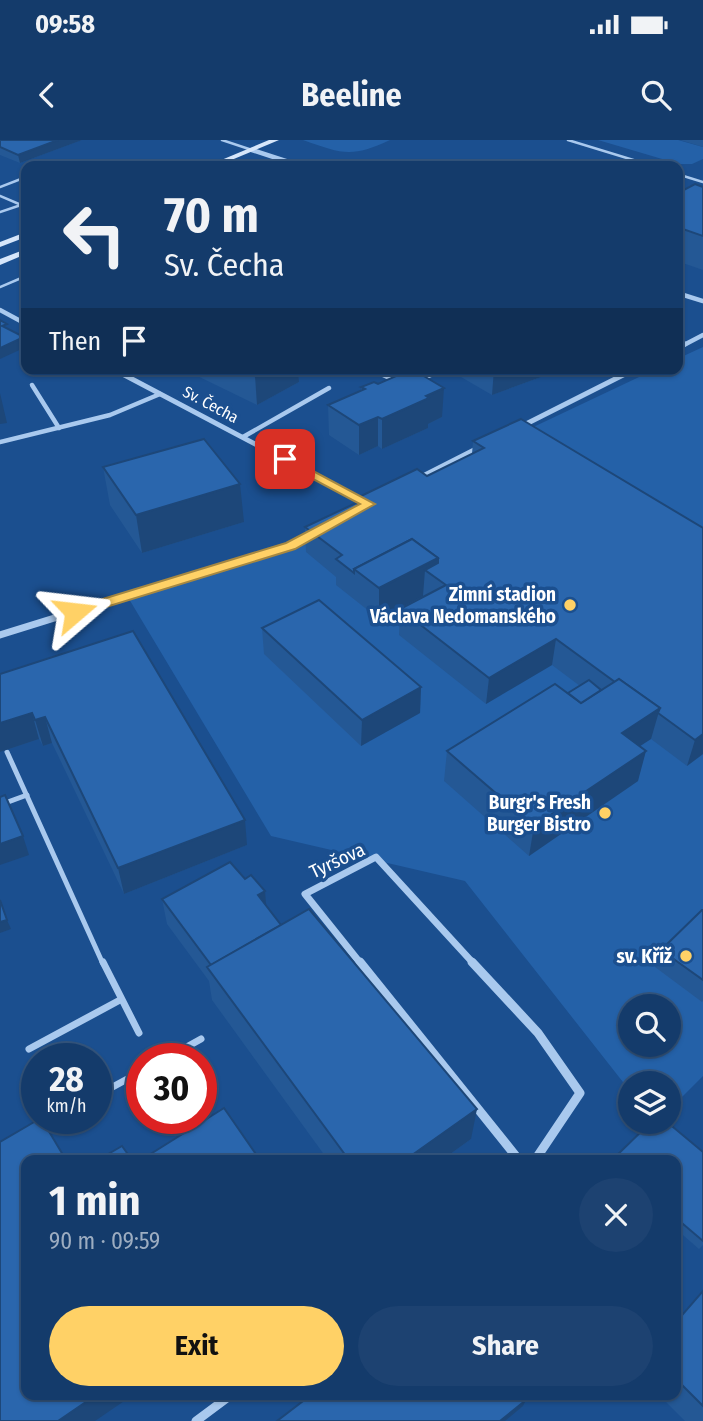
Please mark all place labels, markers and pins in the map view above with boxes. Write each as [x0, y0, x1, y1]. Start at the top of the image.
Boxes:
pin [255, 429, 315, 489]
place label: Zimní stadion Václava Nedomanského [369, 583, 556, 628]
marker: Zimní stadion Václava Nedomanského [562, 597, 578, 613]
place label: Burgr's Fresh Burger Bistro [487, 791, 591, 836]
marker: Burgr's Fresh Burger Bistro [597, 805, 613, 821]
place label: sv. Kříž [617, 945, 672, 968]
marker: sv. Kříž [678, 948, 694, 964]

